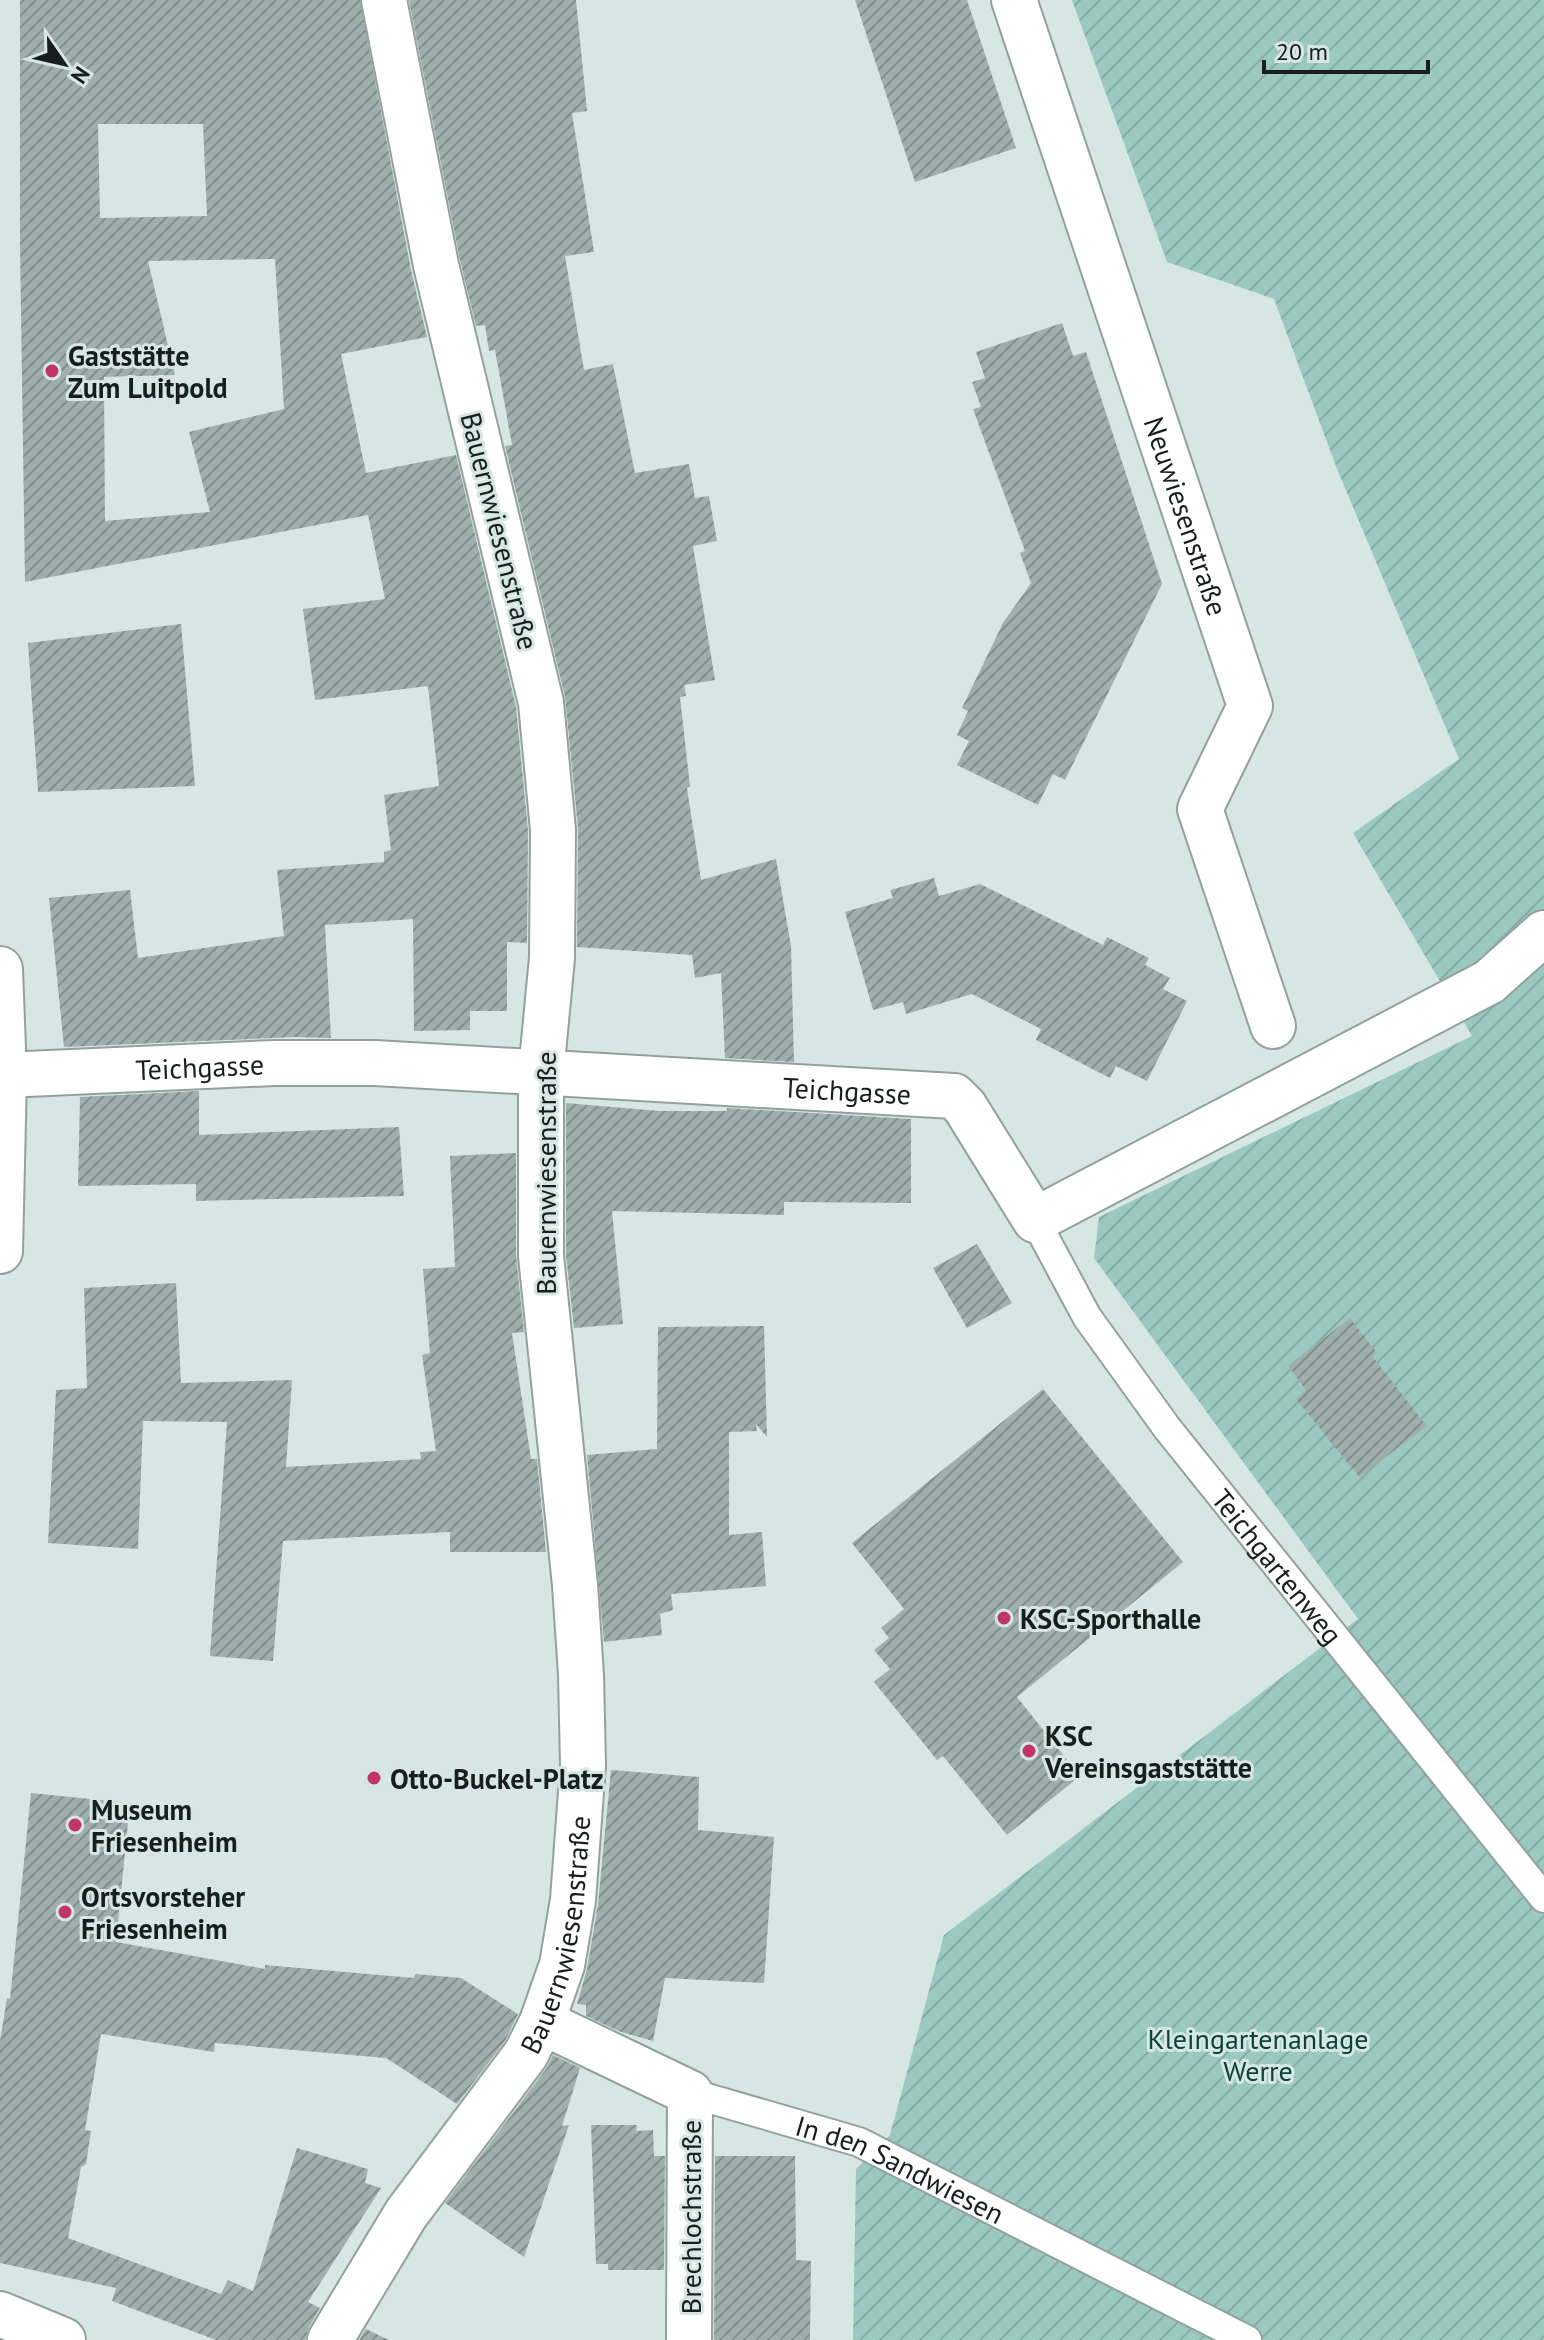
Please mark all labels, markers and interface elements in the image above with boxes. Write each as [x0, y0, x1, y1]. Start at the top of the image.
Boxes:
north arrow [24, 24, 104, 104]
scale bar [1264, 24, 1428, 74]
text: 20 m [1276, 36, 1328, 67]
text: N [65, 61, 96, 89]
place label: Gaststätte Zum Luitpold [68, 337, 228, 406]
marker: Gaststätte Zum Luitpold [43, 362, 61, 380]
street label: Bauernwiesenstraße [453, 408, 547, 654]
street label: Neuwiesenstraße [1136, 412, 1237, 620]
street label: Teichgasse [135, 1045, 265, 1088]
street label: Bauernwiesenstraße [527, 1051, 564, 1295]
street label: Teichgasse [782, 1068, 912, 1112]
street label: Teichgartenweg [1204, 1481, 1351, 1651]
place label: KSC-Sporthalle [1020, 1600, 1201, 1637]
marker: KSC-Sporthalle [995, 1609, 1013, 1627]
place label: KSC Vereinsgaststätte [1044, 1717, 1252, 1786]
marker: KSC Vereinsgaststätte [1020, 1742, 1038, 1760]
place label: Otto-Buckel-Platz [390, 1760, 604, 1797]
marker: Otto-Buckel-Platz [365, 1769, 383, 1787]
place label: Museum Friesenheim [91, 1791, 238, 1860]
street label: Bauernwiesenstraße [511, 1814, 598, 2060]
marker: Museum Friesenheim [66, 1816, 84, 1834]
place label: Ortsvorsteher Friesenheim [81, 1878, 245, 1947]
marker: Ortsvorsteher Friesenheim [56, 1903, 74, 1921]
park label: Kleingartenanlage Werre [1148, 2020, 1368, 2089]
street label: In den Sandwiesen [791, 2106, 1011, 2232]
street label: Brechlochstraße [672, 2120, 709, 2314]

